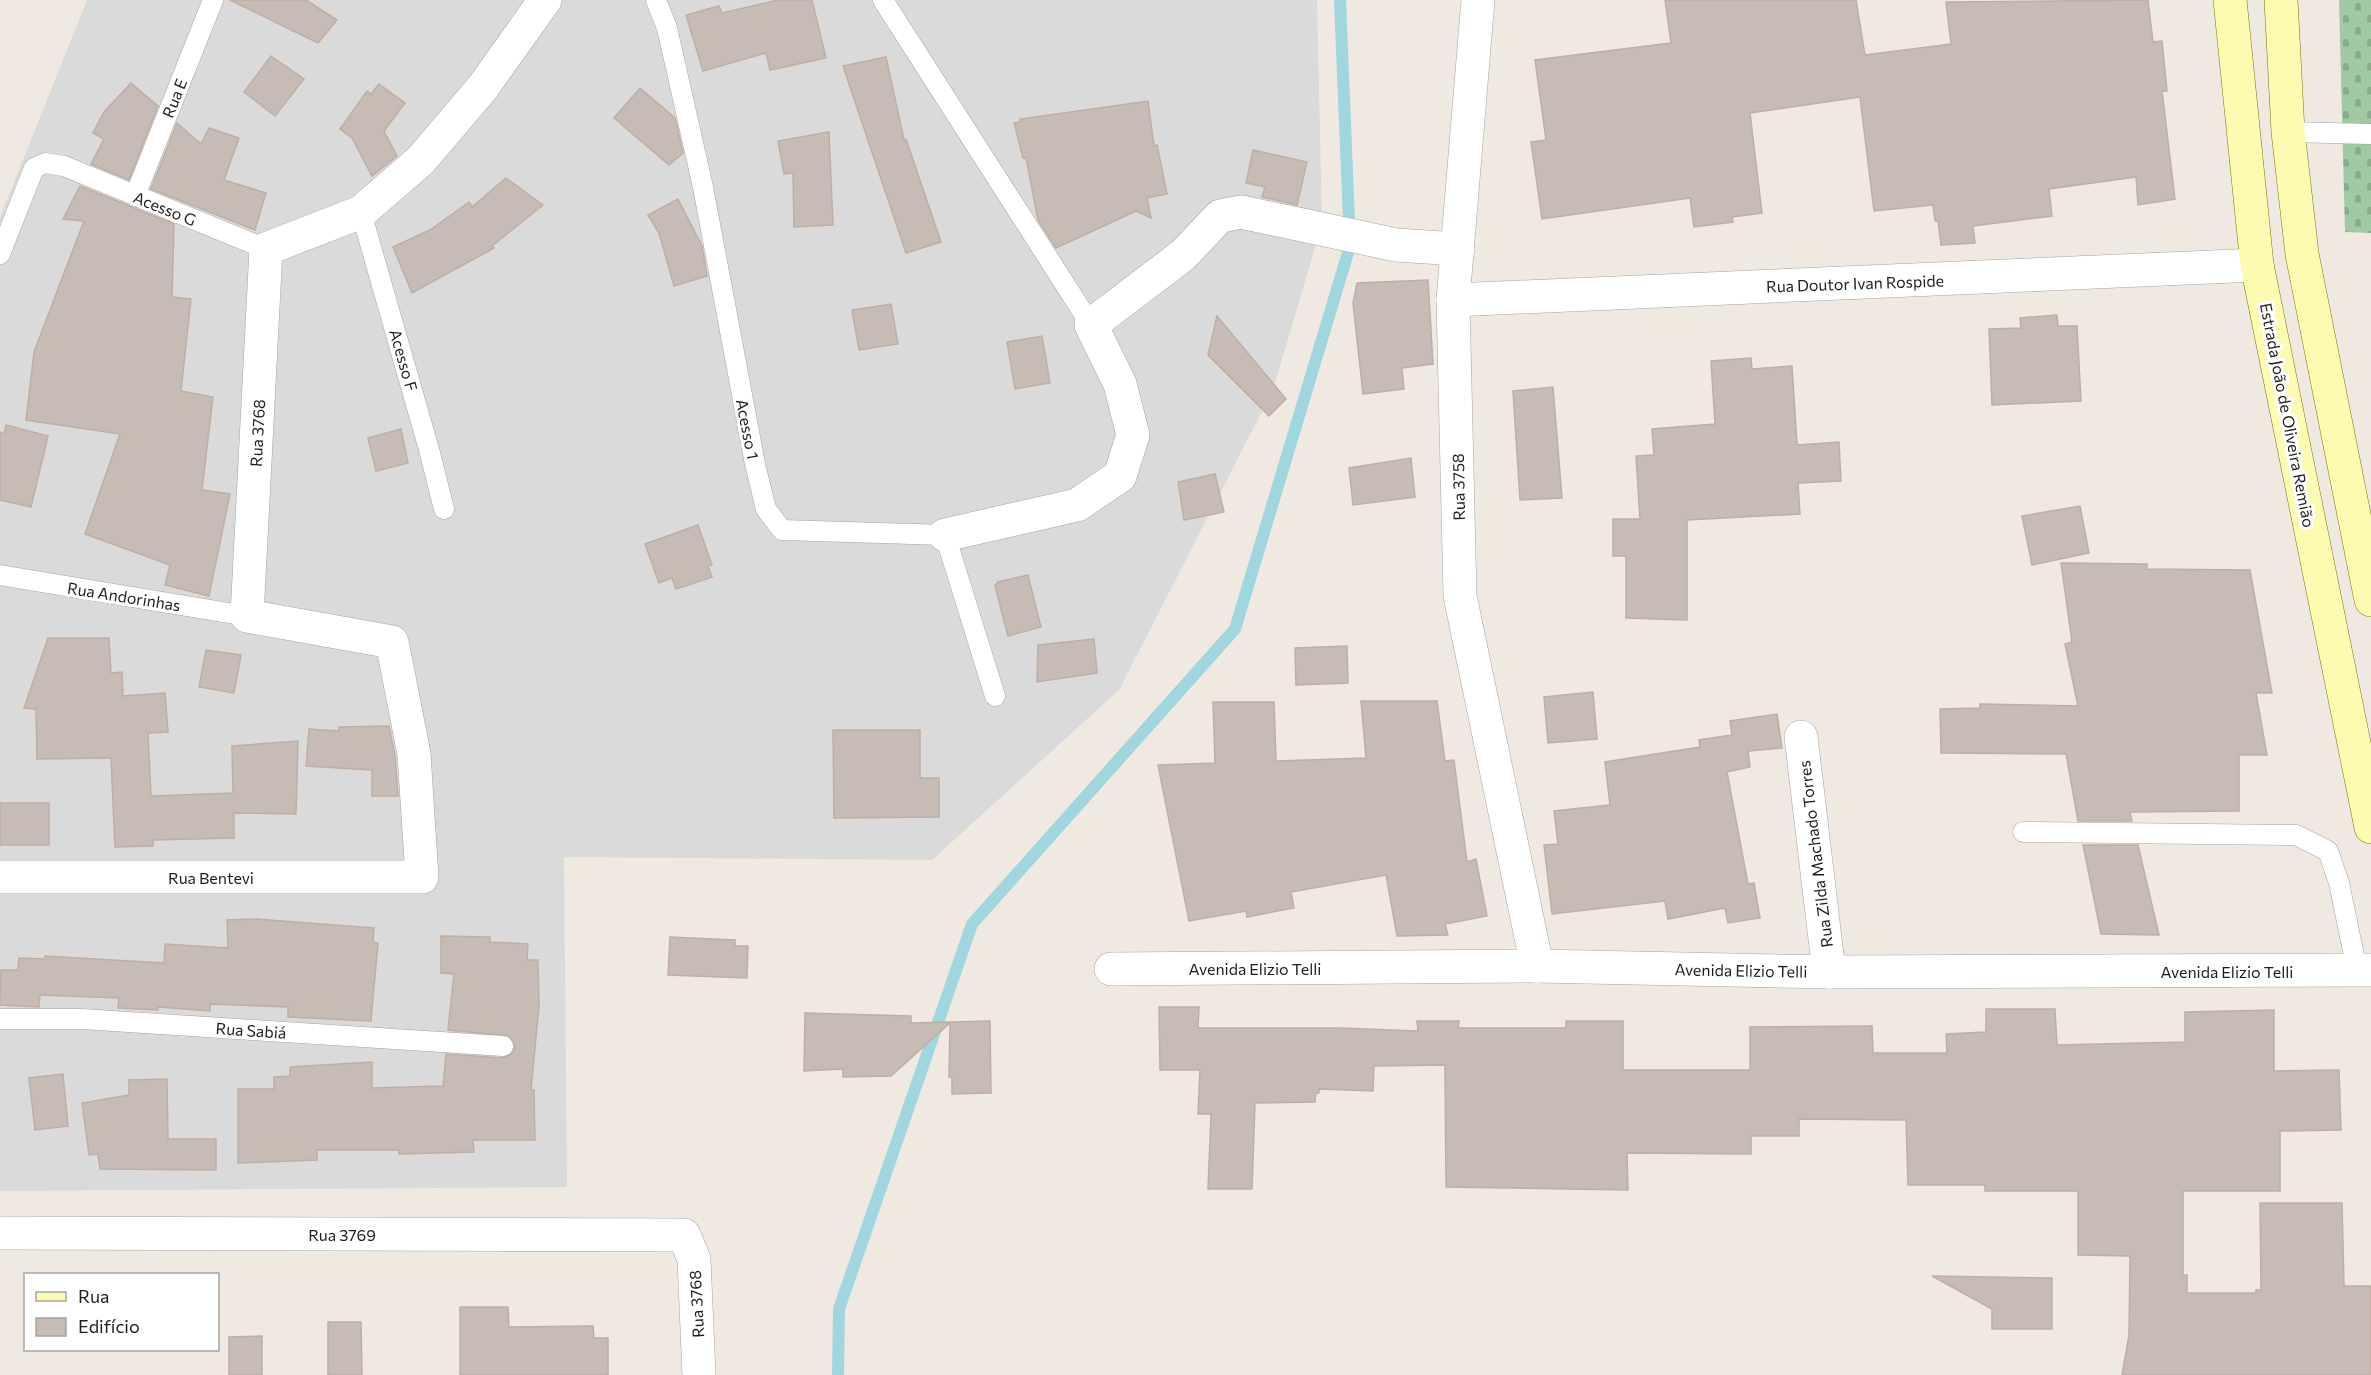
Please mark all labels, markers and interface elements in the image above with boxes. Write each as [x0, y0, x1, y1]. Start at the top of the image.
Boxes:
street label: Rua E [158, 76, 190, 120]
street label: Acesso G [131, 187, 199, 229]
street label: Rua Doutor Ivan Rospide [1766, 270, 1944, 296]
street label: Estrada João de Oliveira Remião [2257, 301, 2319, 529]
street label: Acesso F [386, 327, 422, 393]
street label: Acesso 1 [733, 397, 763, 461]
street label: Rua 3768 [246, 399, 268, 467]
street label: Rua 3758 [1448, 453, 1468, 521]
street label: Rua Andorinhas [66, 578, 182, 614]
street label: Rua Zilda Machado Torres [1794, 759, 1836, 949]
street label: Rua Bentevi [168, 868, 254, 887]
street label: Avenida Elizio Telli [1189, 959, 1321, 978]
street label: Avenida Elizio Telli [1674, 959, 1808, 981]
street label: Avenida Elizio Telli [2161, 962, 2293, 981]
street label: Rua Sabiá [215, 1018, 287, 1042]
street label: Rua 3769 [308, 1225, 376, 1244]
street label: Rua 3768 [685, 1270, 707, 1338]
legend [24, 1273, 219, 1351]
text: Rua [78, 1285, 109, 1307]
text: Edifício [78, 1315, 140, 1337]

